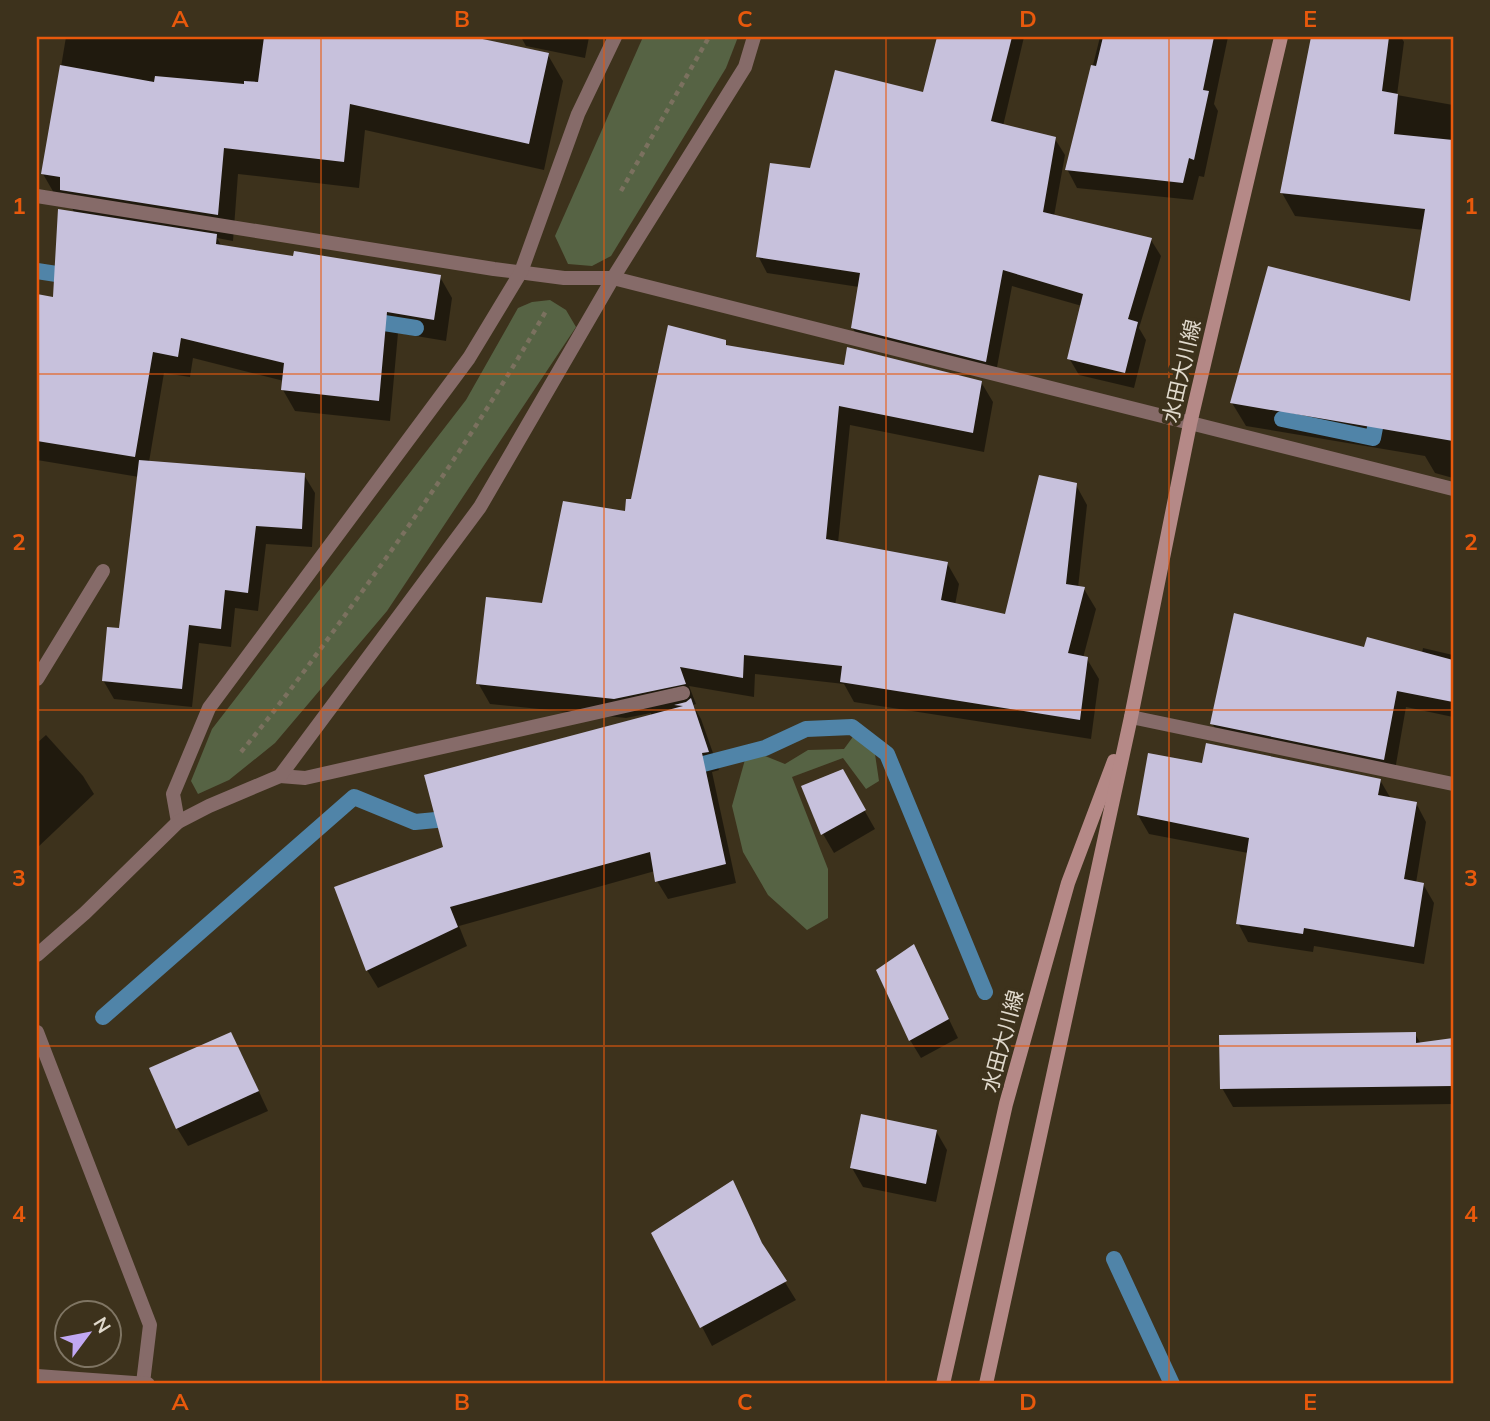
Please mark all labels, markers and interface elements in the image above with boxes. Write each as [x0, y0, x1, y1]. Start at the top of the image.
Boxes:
text: A [171, 4, 189, 33]
text: B [454, 4, 470, 33]
text: C [737, 4, 753, 33]
text: D [1019, 4, 1037, 33]
text: E [1303, 4, 1317, 33]
text: 1 [12, 191, 26, 220]
text: 1 [1464, 191, 1478, 220]
street label: 水田大川線 [1157, 317, 1205, 425]
text: 2 [12, 527, 26, 556]
text: 2 [1464, 527, 1478, 556]
text: 3 [12, 863, 26, 892]
text: 3 [1464, 863, 1478, 892]
street label: 水田大川線 [976, 987, 1028, 1095]
text: 4 [12, 1199, 26, 1228]
text: 4 [1464, 1199, 1478, 1228]
north arrow [52, 1298, 122, 1368]
text: N [88, 1313, 116, 1337]
text: A [171, 1387, 189, 1416]
text: B [454, 1387, 470, 1416]
text: C [737, 1387, 753, 1416]
text: D [1019, 1387, 1037, 1416]
text: E [1303, 1387, 1317, 1416]

